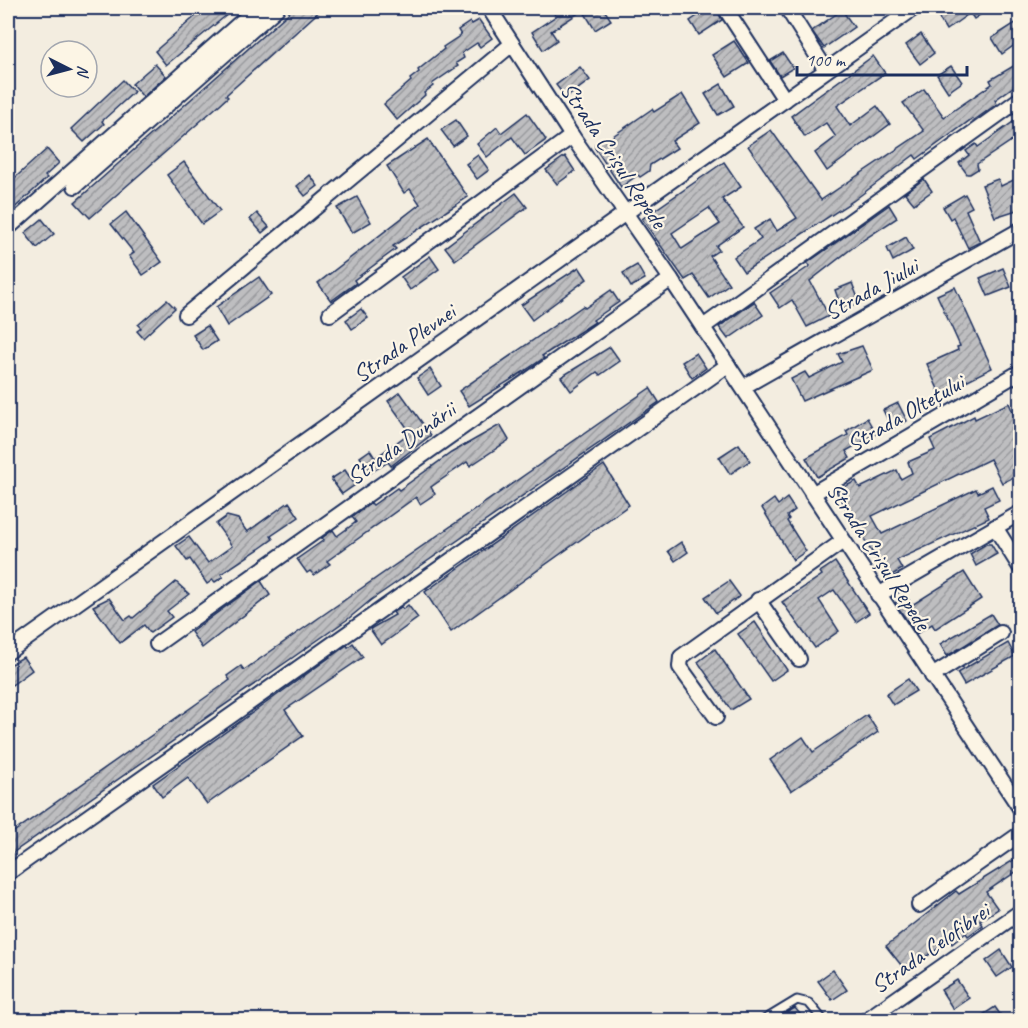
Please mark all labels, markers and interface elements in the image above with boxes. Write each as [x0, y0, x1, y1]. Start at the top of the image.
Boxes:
north arrow [39, 39, 99, 99]
scale bar [797, 39, 966, 77]
text: 100 m [806, 49, 847, 71]
text: N [72, 64, 93, 80]
street label: Strada Crișul Repede [554, 76, 675, 236]
street label: Strada Jiului [819, 249, 926, 327]
street label: Strada Plevnei [347, 295, 463, 389]
street label: Strada Oltețului [841, 366, 972, 459]
street label: Strada Dunării [341, 393, 463, 491]
street label: Strada Crișul Repede [820, 476, 939, 637]
street label: Strada Celofibrei [865, 894, 998, 1000]

